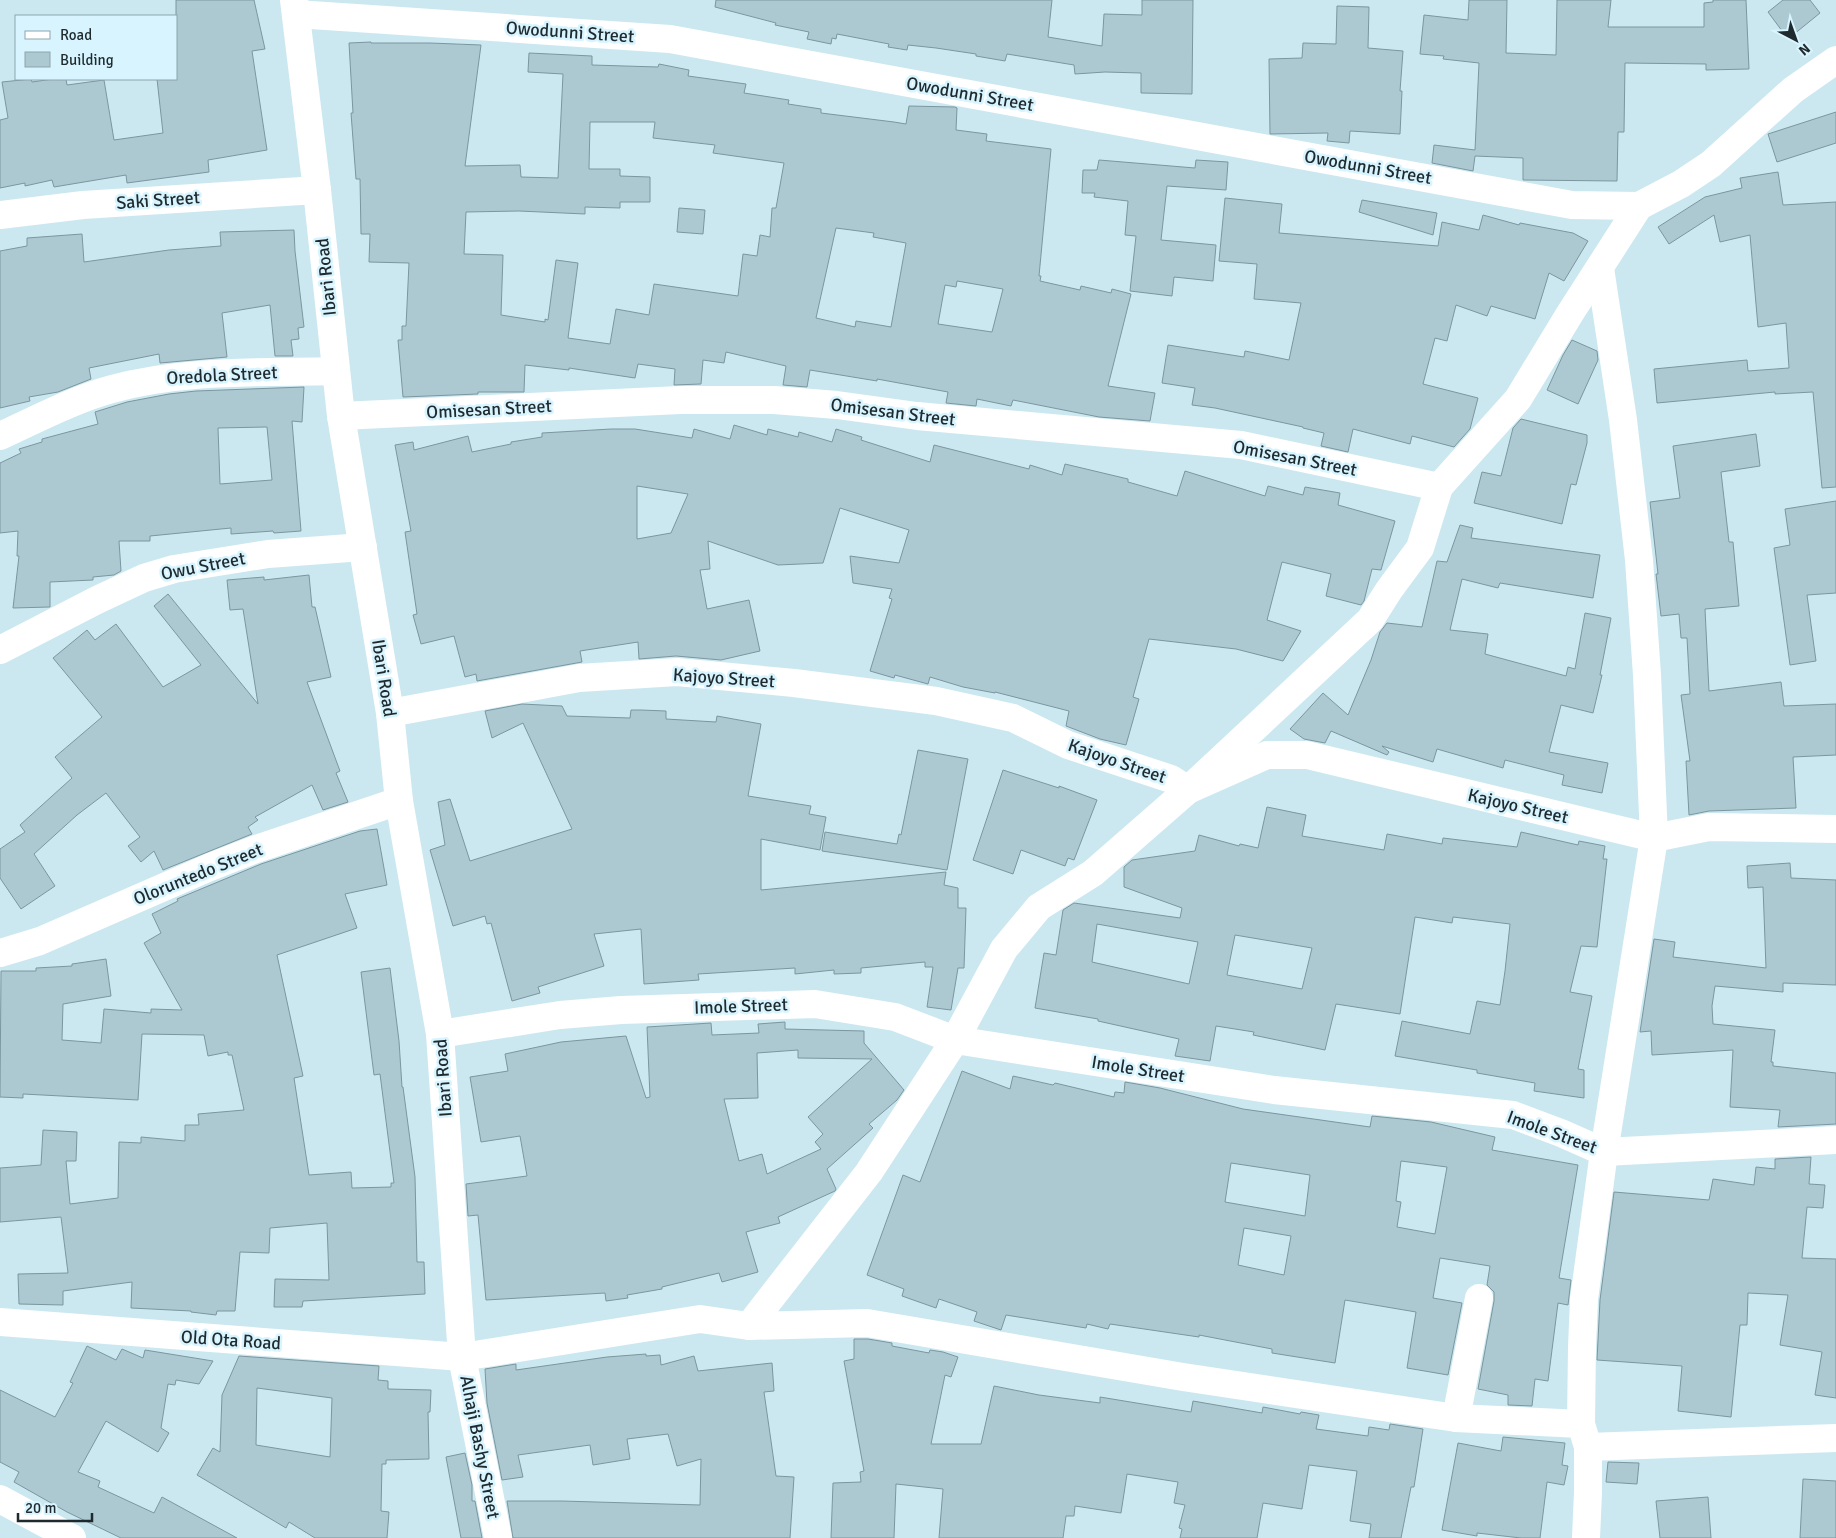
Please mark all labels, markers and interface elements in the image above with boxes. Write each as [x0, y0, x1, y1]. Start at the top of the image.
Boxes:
legend [15, 15, 178, 80]
north arrow [1771, 15, 1821, 65]
street label: Owodunni Street [505, 17, 635, 47]
text: Road [60, 26, 92, 44]
text: N [1795, 40, 1813, 59]
text: Building [60, 51, 114, 69]
street label: Owodunni Street [905, 72, 1035, 116]
street label: Owodunni Street [1303, 145, 1433, 189]
street label: Saki Street [115, 186, 201, 214]
street label: Ibari Road [311, 237, 341, 317]
street label: Oredola Street [166, 361, 278, 389]
street label: Omisesan Street [829, 393, 957, 431]
street label: Omisesan Street [426, 395, 552, 423]
street label: Omisesan Street [1231, 435, 1359, 481]
street label: Owu Street [159, 547, 247, 585]
street label: Ibari Road [367, 638, 401, 718]
street label: Kajoyo Street [672, 663, 776, 693]
street label: Kajoyo Street [1065, 734, 1169, 788]
street label: Kajoyo Street [1466, 784, 1570, 828]
street label: Oloruntedo Street [130, 838, 266, 910]
street label: Imole Street [694, 993, 788, 1019]
street label: Ibari Road [429, 1038, 457, 1118]
street label: Imole Street [1090, 1051, 1186, 1087]
street label: Imole Street [1504, 1106, 1600, 1158]
street label: Old Ota Road [180, 1326, 282, 1354]
street label: Alhaji Bashy Street [455, 1373, 505, 1521]
scale bar [18, 1490, 91, 1522]
text: 20 m [25, 1499, 56, 1517]

